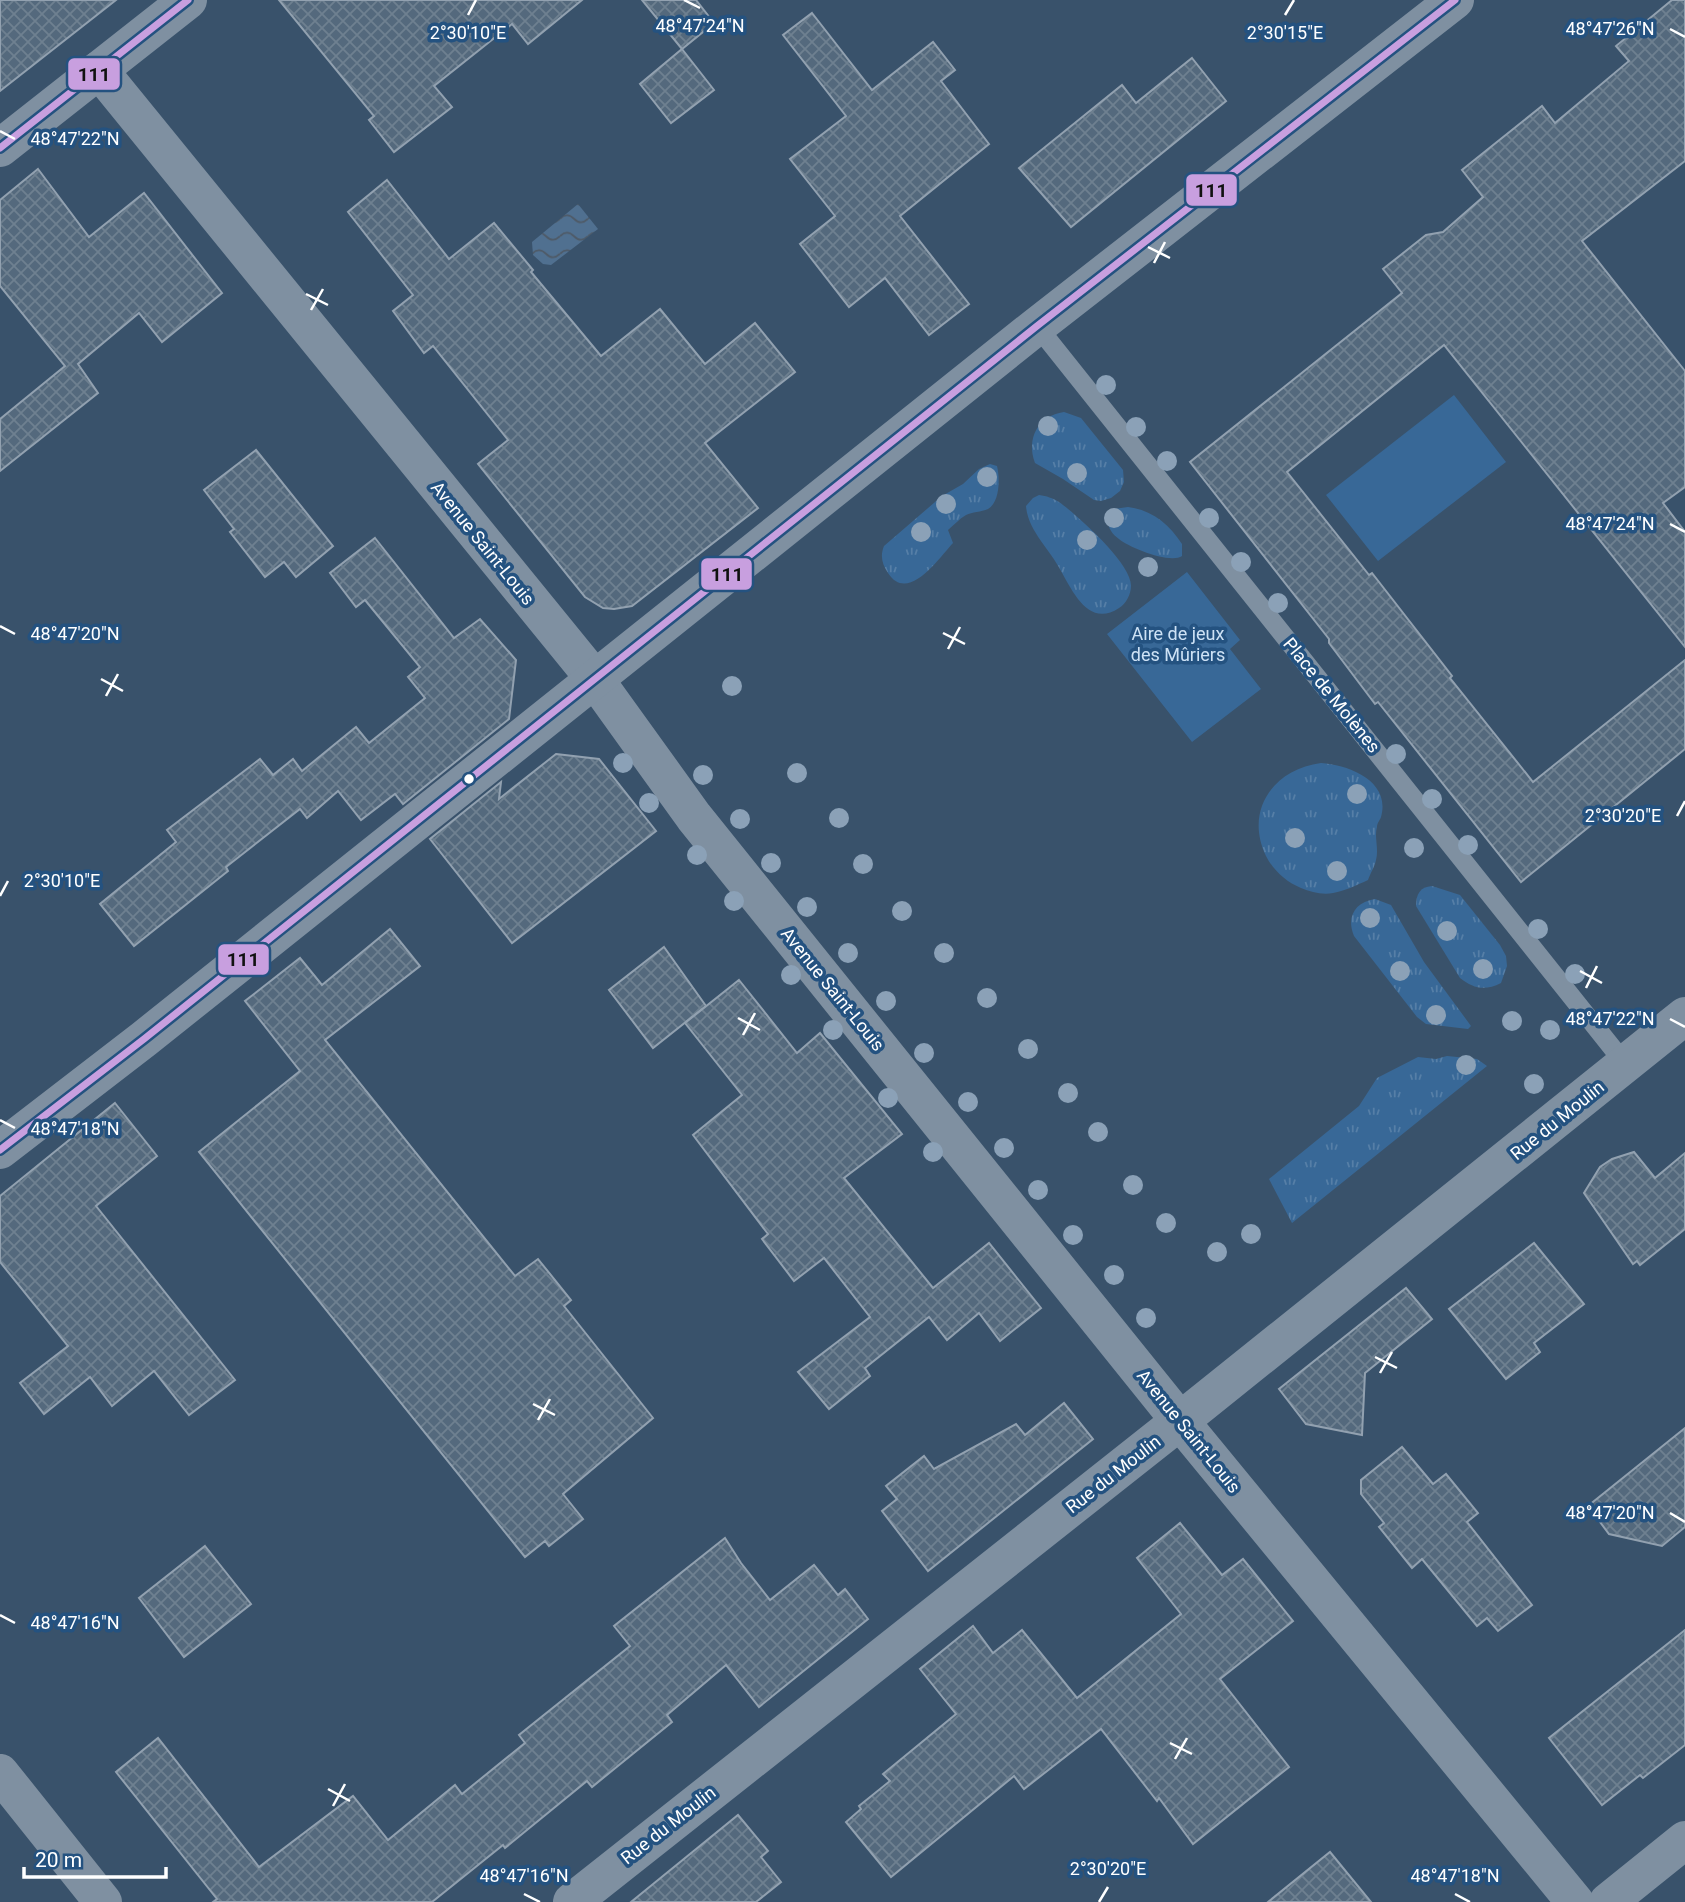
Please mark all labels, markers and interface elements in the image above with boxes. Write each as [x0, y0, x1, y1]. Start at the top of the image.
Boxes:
text: 48°47'24"N [655, 15, 745, 36]
text: 48°47'26"N [1565, 18, 1655, 39]
text: 2°30'10"E [430, 22, 506, 43]
text: 2°30'15"E [1247, 22, 1323, 43]
line badge: 111 [67, 57, 121, 91]
text: 111 [78, 63, 110, 86]
text: 48°47'22"N [30, 128, 120, 149]
line badge: 111 [1185, 173, 1238, 207]
text: 111 [1195, 179, 1227, 202]
street label: Avenue Saint-Louis [427, 477, 539, 609]
text: 48°47'24"N [1565, 513, 1655, 534]
line badge: 111 [700, 557, 753, 591]
text: 111 [711, 563, 743, 586]
text: 48°47'20"N [30, 623, 120, 644]
park label: Aire de jeux des Mûriers [1131, 623, 1225, 665]
street label: Place de Molènes [1279, 633, 1385, 757]
unlabelled marker [462, 772, 476, 786]
text: 2°30'20"E [1585, 805, 1661, 826]
text: 2°30'10"E [24, 870, 100, 891]
street label: Avenue Saint-Louis [777, 923, 889, 1055]
line badge: 111 [217, 943, 270, 976]
text: 111 [227, 948, 259, 971]
text: 48°47'22"N [1565, 1008, 1655, 1029]
street label: Rue du Moulin [1506, 1076, 1608, 1164]
text: 48°47'18"N [30, 1118, 120, 1139]
street label: Avenue Saint-Louis [1133, 1365, 1245, 1497]
street label: Rue du Moulin [1062, 1431, 1164, 1517]
text: 48°47'20"N [1565, 1502, 1655, 1523]
text: 48°47'16"N [30, 1612, 120, 1633]
street label: Rue du Moulin [617, 1782, 719, 1868]
scale bar [24, 1836, 166, 1880]
text: 20 m [35, 1848, 82, 1872]
text: 2°30'20"E [1070, 1858, 1146, 1879]
text: 48°47'16"N [479, 1865, 569, 1886]
text: 48°47'18"N [1410, 1865, 1500, 1886]

